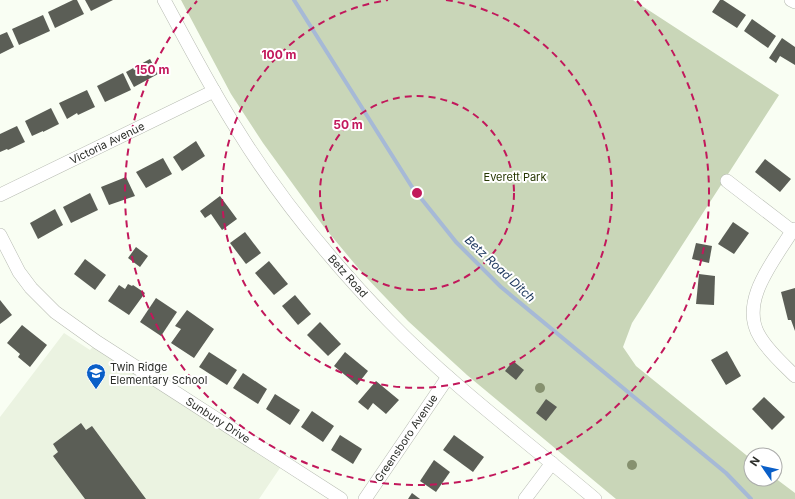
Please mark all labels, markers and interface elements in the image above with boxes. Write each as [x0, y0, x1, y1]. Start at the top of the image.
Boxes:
text: 100 m [261, 47, 297, 62]
text: 150 m [135, 62, 169, 77]
text: 50 m [333, 117, 363, 132]
street label: Victoria Avenue [67, 119, 147, 167]
park label: Everett Park [484, 170, 546, 184]
centre of rings [410, 186, 424, 200]
water label: Betz Road Ditch [462, 232, 539, 305]
street label: Betz Road [325, 252, 371, 300]
place label: Twin Ridge Elementary School [110, 360, 207, 387]
school or university icon: Twin Ridge Elementary School [85, 362, 107, 390]
street label: Greensboro Avenue [371, 391, 441, 485]
street label: Sunbury Drive [183, 394, 253, 446]
north arrow [743, 447, 783, 487]
text: N [747, 454, 763, 469]

